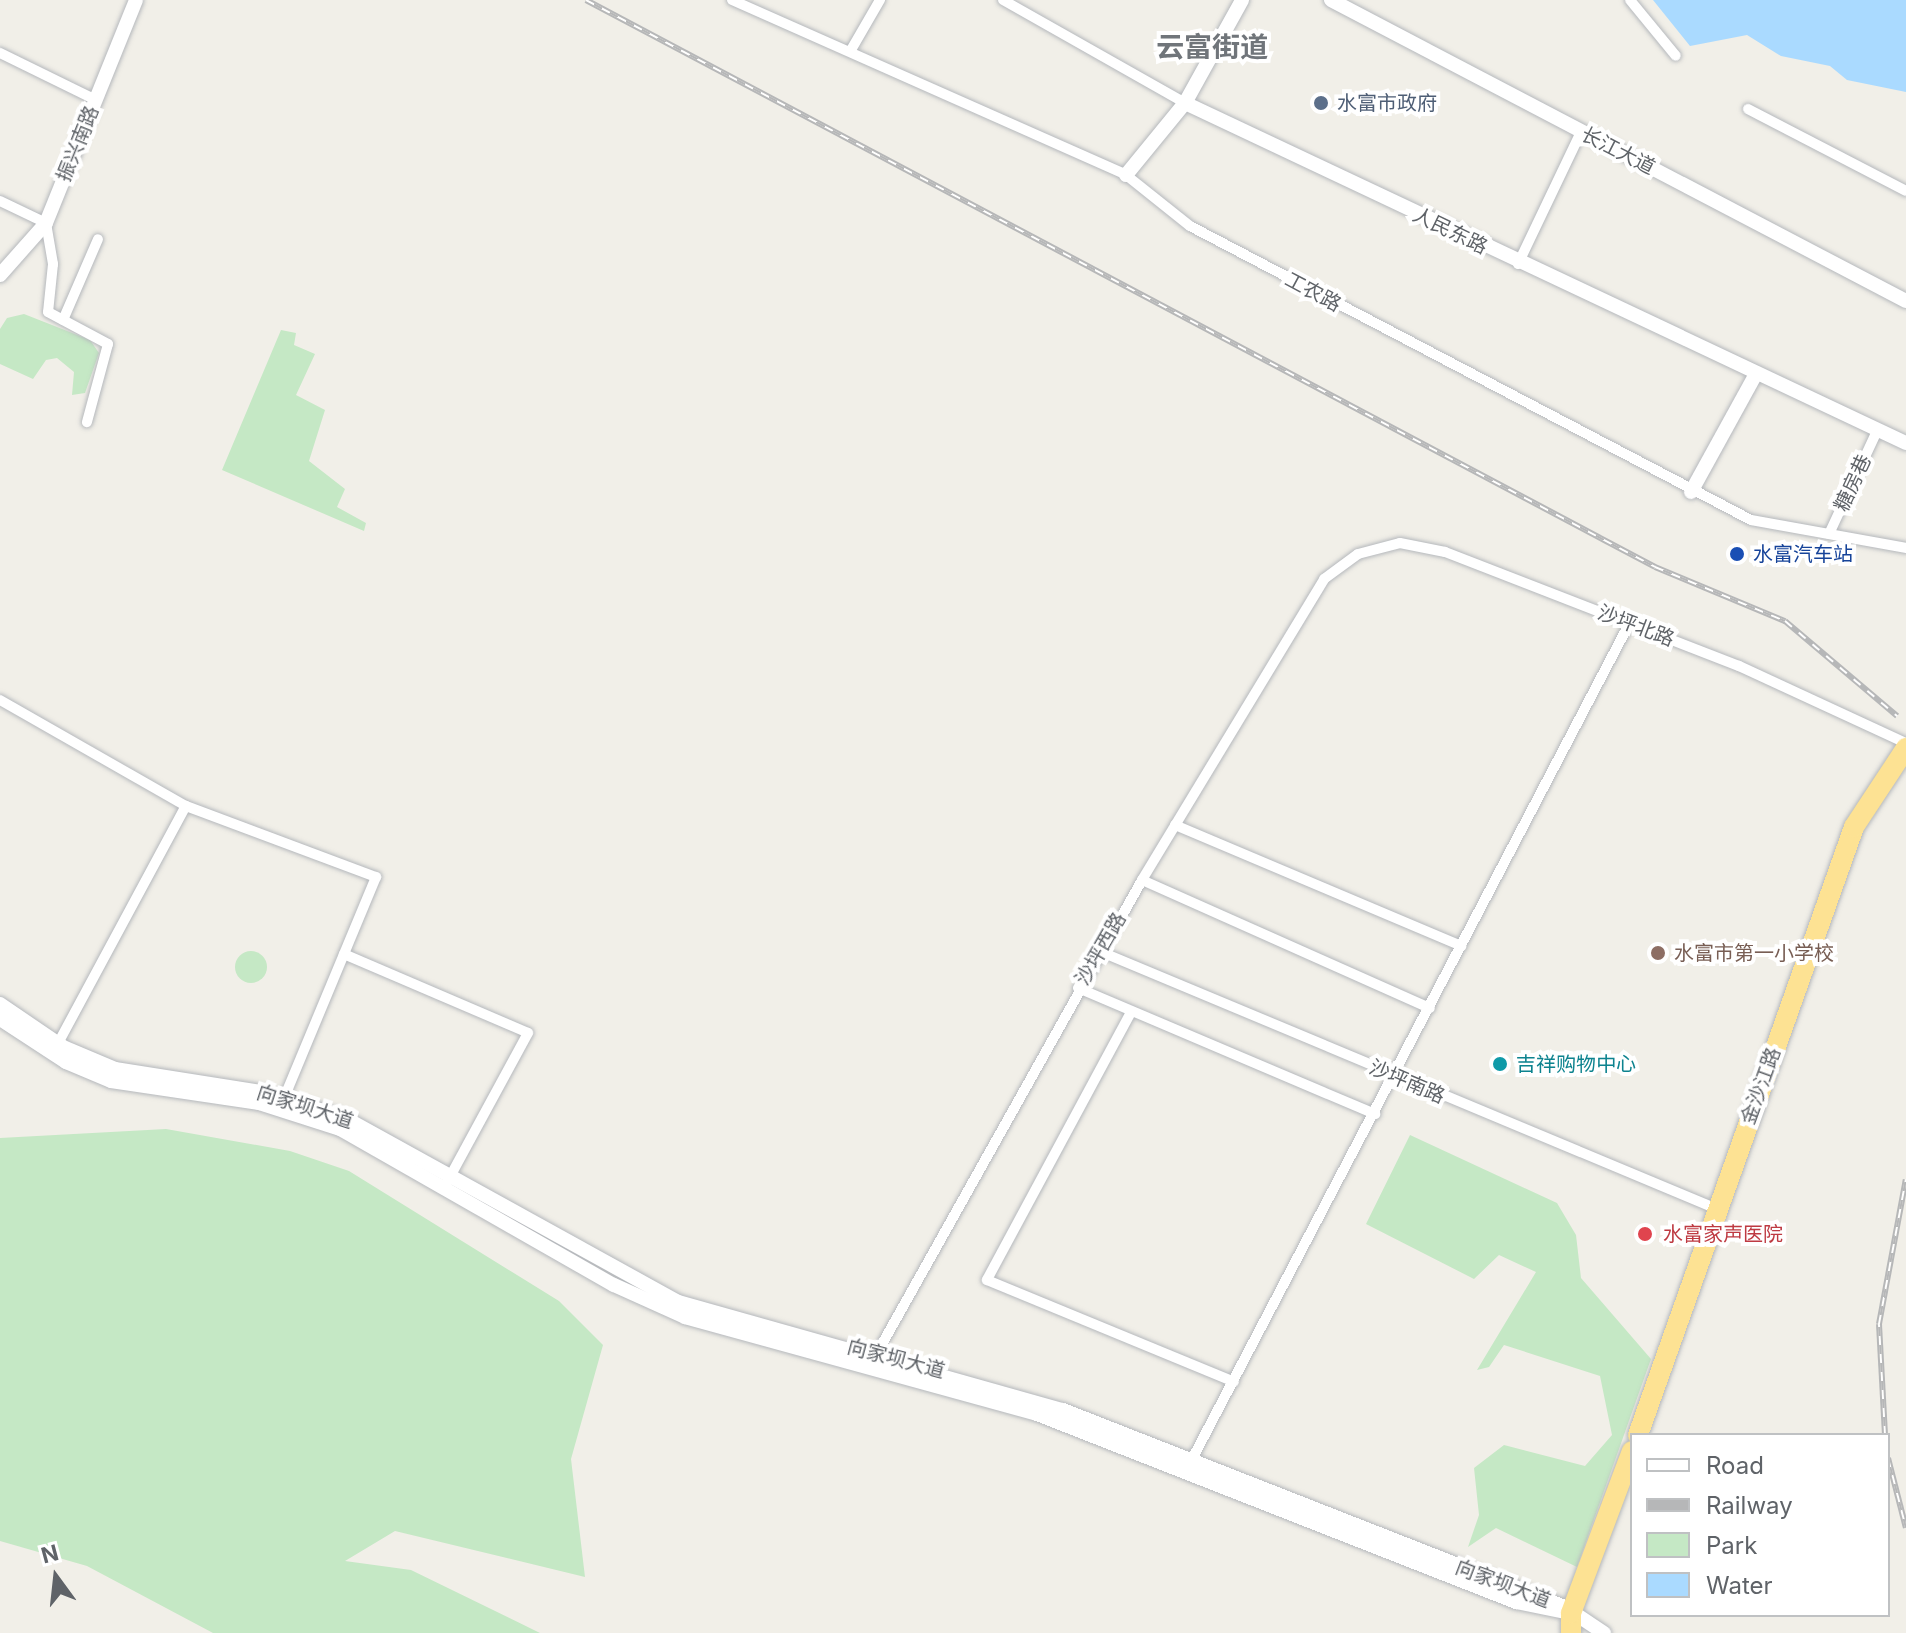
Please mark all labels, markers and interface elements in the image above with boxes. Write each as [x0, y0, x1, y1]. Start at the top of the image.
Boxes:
district label: 云富街道 [1156, 30, 1268, 64]
place label: 水富市政府 [1337, 91, 1437, 115]
marker: 水富市政府 [1312, 94, 1330, 112]
street label: 振兴南路 [52, 102, 104, 186]
street label: 长江大道 [1577, 122, 1659, 180]
street label: 人民东路 [1409, 203, 1491, 259]
street label: 工农路 [1281, 267, 1345, 317]
street label: 糖房巷 [1829, 451, 1877, 515]
place label: 水富汽车站 [1753, 542, 1853, 566]
marker: 水富汽车站 [1728, 545, 1746, 563]
street label: 沙坪北路 [1594, 600, 1678, 652]
street label: 沙坪西路 [1071, 908, 1131, 990]
place label: 水富市第一小学校 [1674, 941, 1834, 965]
marker: 水富市第一小学校 [1649, 944, 1667, 962]
street label: 金沙江路 [1736, 1044, 1786, 1128]
place label: 吉祥购物中心 [1516, 1052, 1636, 1076]
street label: 沙坪南路 [1365, 1055, 1449, 1109]
marker: 吉祥购物中心 [1491, 1055, 1509, 1073]
street label: 向家坝大道 [254, 1080, 356, 1134]
place label: 水富家声医院 [1663, 1222, 1783, 1246]
marker: 水富家声医院 [1634, 1223, 1656, 1245]
street label: 向家坝大道 [845, 1334, 947, 1384]
legend [1630, 1433, 1890, 1617]
text: Road [1706, 1451, 1764, 1480]
text: Railway [1706, 1491, 1793, 1520]
text: Park [1706, 1531, 1757, 1560]
north arrow [16, 1537, 96, 1617]
text: N [38, 1539, 61, 1569]
street label: 向家坝大道 [1452, 1555, 1554, 1613]
text: Water [1706, 1571, 1773, 1600]

